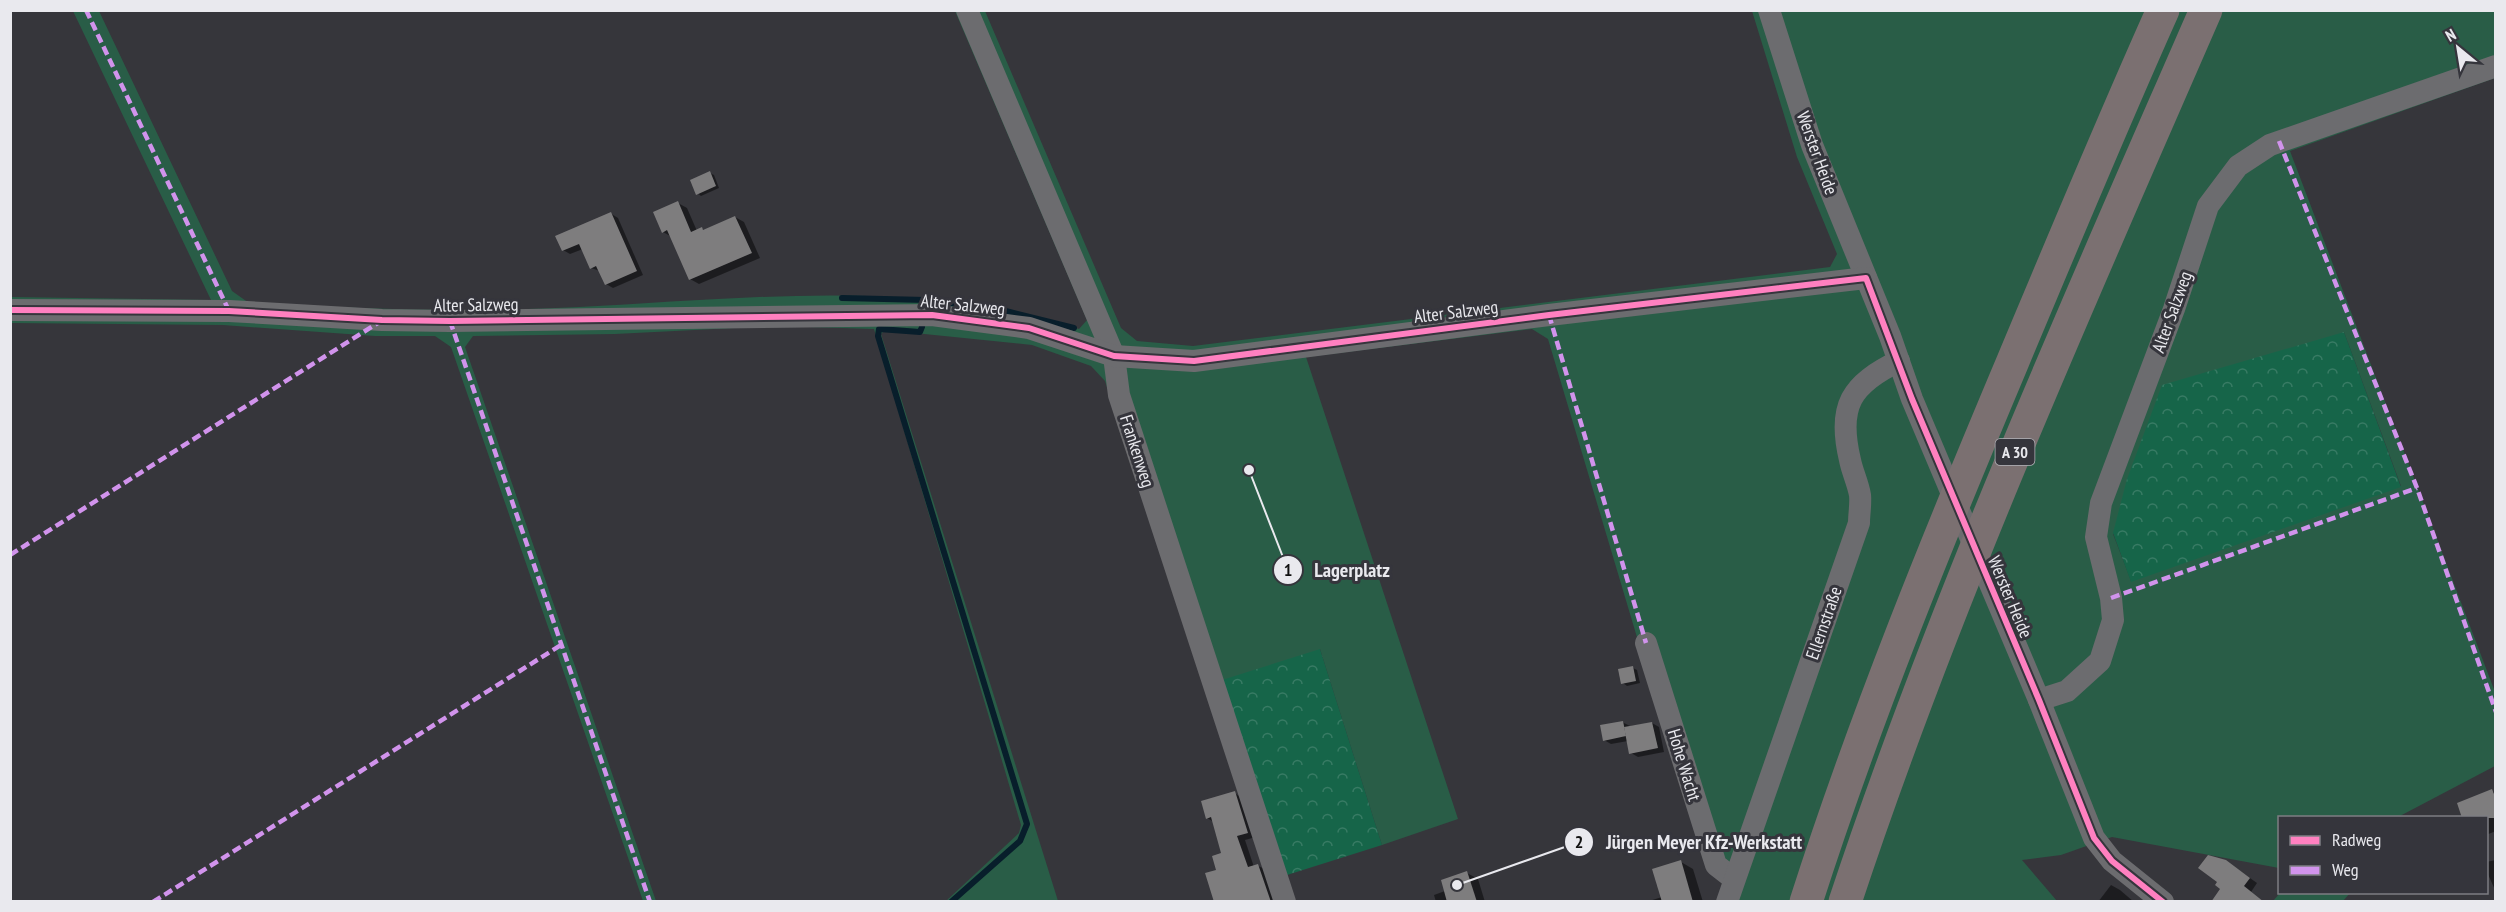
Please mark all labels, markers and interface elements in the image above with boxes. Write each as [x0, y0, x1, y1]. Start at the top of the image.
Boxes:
north arrow [2428, 18, 2488, 78]
text: N [2442, 24, 2459, 46]
street label: Werster Heide [1792, 108, 1843, 198]
street label: Alter Salzweg [2146, 268, 2197, 356]
street label: Alter Salzweg [920, 289, 1006, 320]
street label: Alter Salzweg [433, 292, 519, 317]
street label: Alter Salzweg [1412, 295, 1499, 328]
street label: Frankenweg [1115, 412, 1160, 490]
road number: A 30 [1996, 439, 2034, 465]
callout: Lagerplatz [1273, 551, 1402, 589]
street label: Werster Heide [1983, 552, 2038, 641]
text: Lagerplatz [1314, 557, 1390, 583]
text: 1 [1284, 558, 1292, 581]
street label: Ellernstraße [1800, 583, 1847, 662]
street label: Hohe Wacht [1663, 726, 1706, 804]
legend [2278, 816, 2488, 894]
callout: Jürgen Meyer Kfz-Werkstatt [1564, 823, 1814, 861]
text: Radweg [2332, 828, 2381, 851]
text: Jürgen Meyer Kfz-Werkstatt [1605, 829, 1802, 855]
text: 2 [1575, 830, 1583, 853]
text: Weg [2332, 858, 2359, 881]

